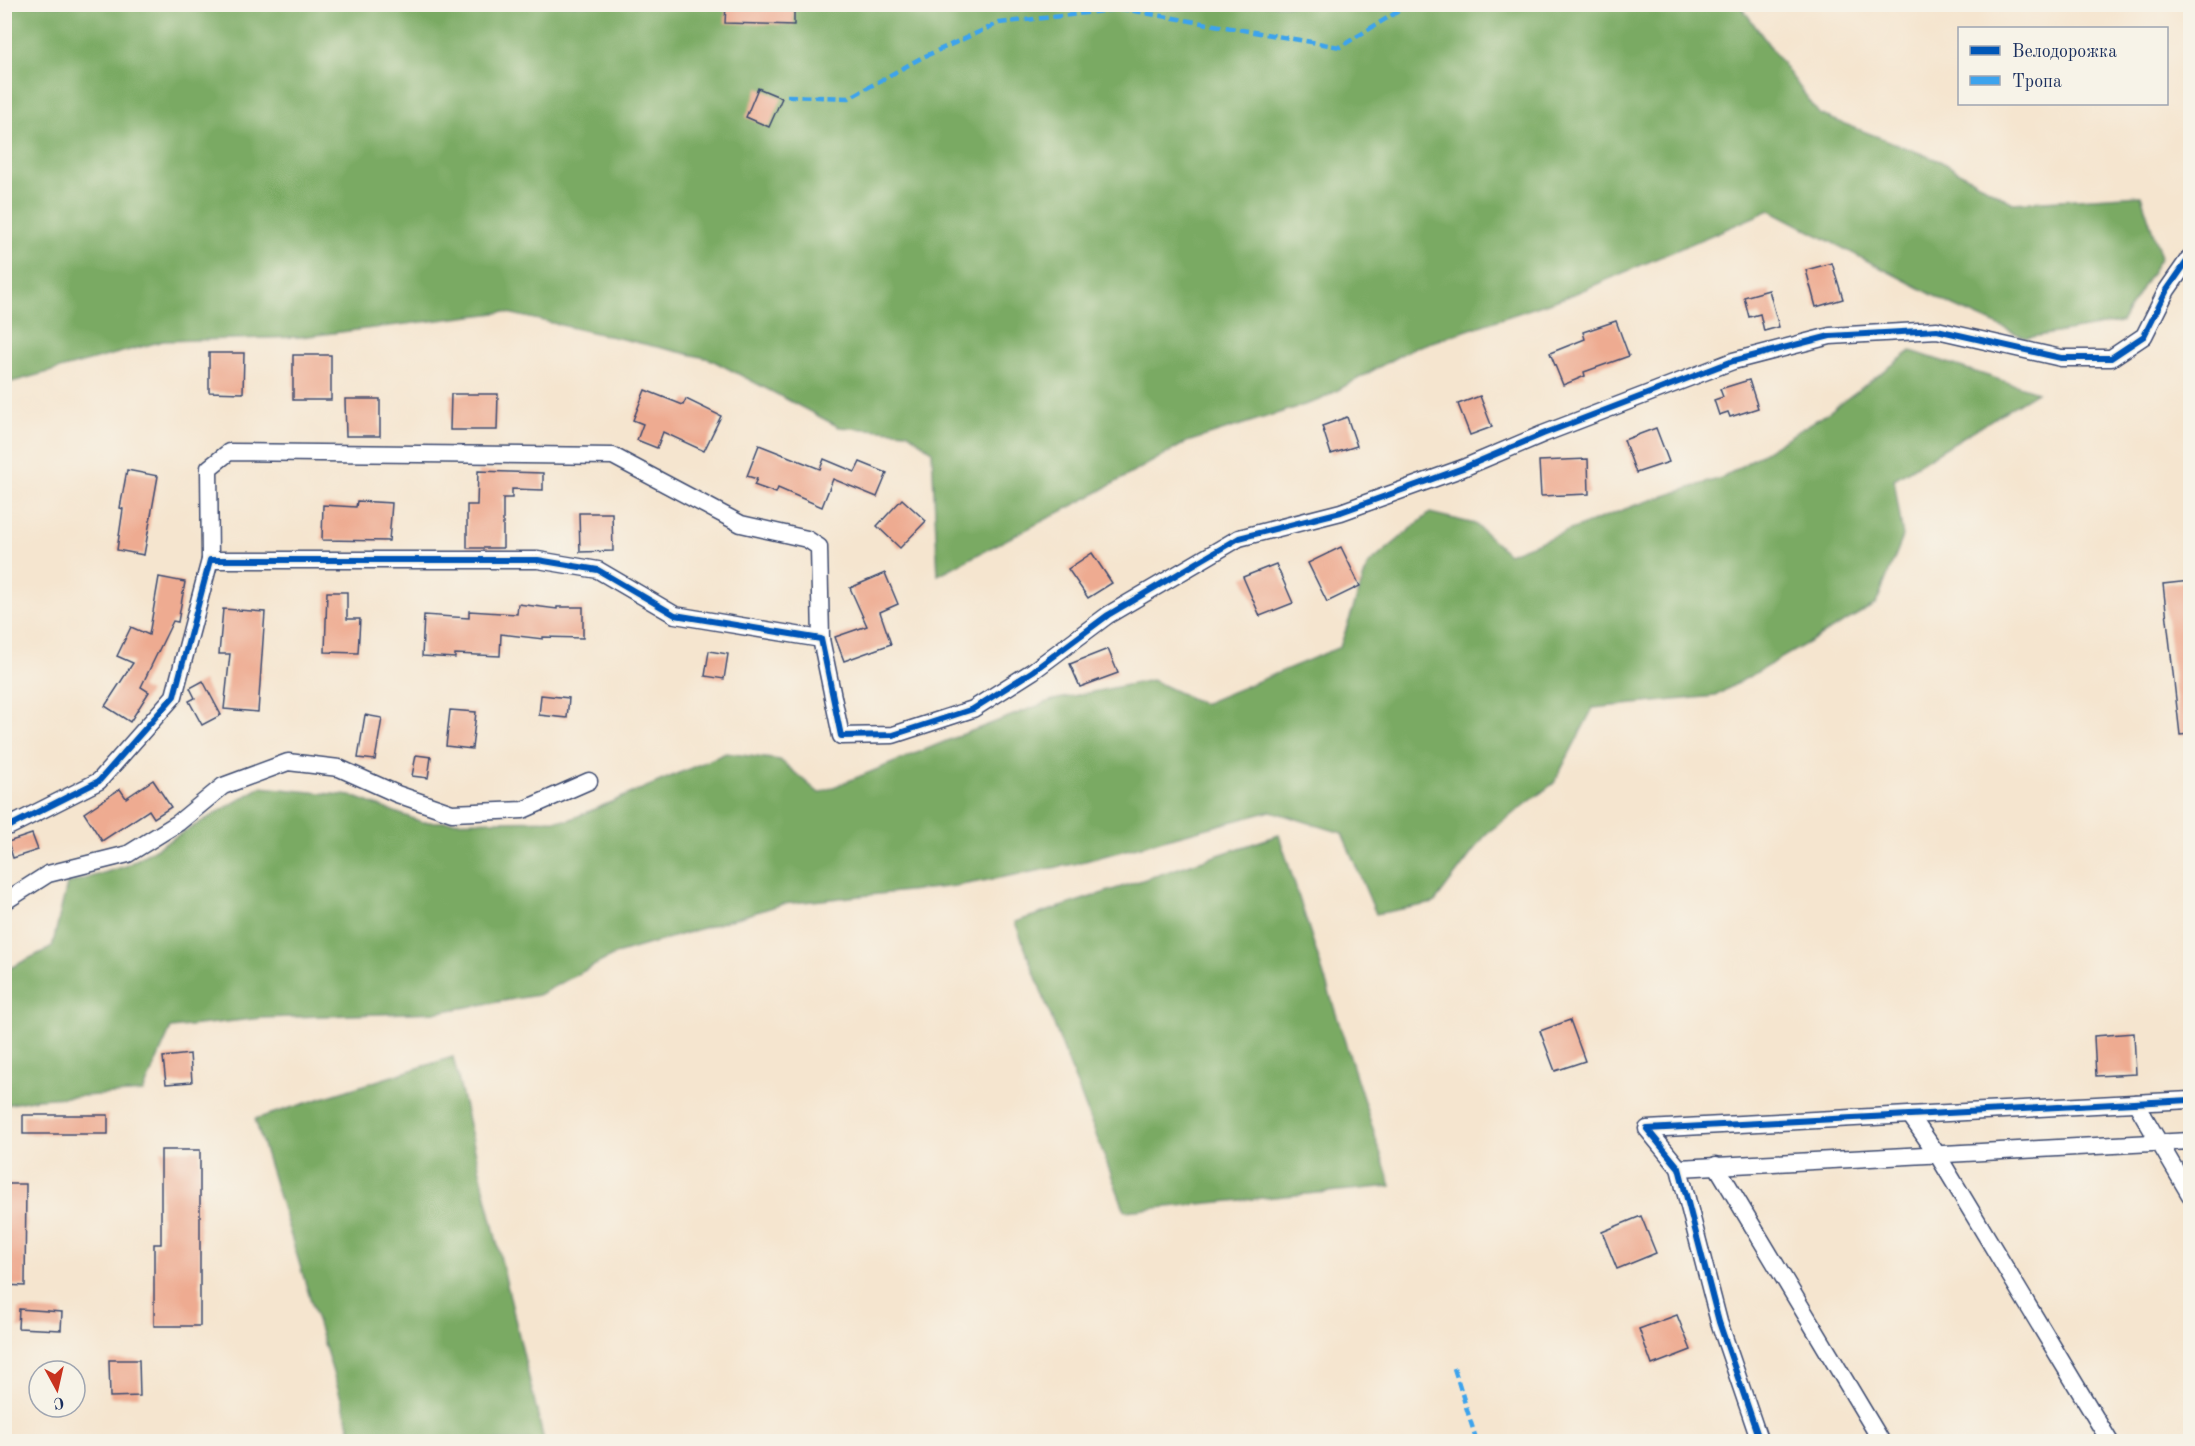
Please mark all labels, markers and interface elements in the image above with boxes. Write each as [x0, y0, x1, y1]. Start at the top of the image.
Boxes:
legend [1958, 27, 2168, 105]
text: Велодорожка [2012, 43, 2117, 61]
text: Тропа [2012, 73, 2062, 91]
north arrow [27, 1359, 87, 1419]
text: С [52, 1393, 65, 1411]

